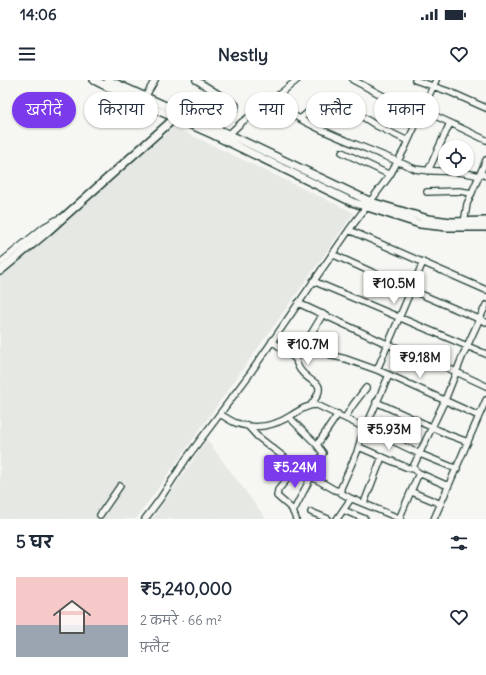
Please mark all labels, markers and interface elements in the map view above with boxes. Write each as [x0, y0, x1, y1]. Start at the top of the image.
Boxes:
text: 14:06 [20, 5, 57, 24]
icon: menu [16, 43, 38, 65]
text: Nestly [218, 43, 268, 66]
icon: heart [448, 43, 470, 65]
chip: खरीदें [12, 92, 76, 128]
chip: किराया [84, 92, 158, 128]
chip: फ़िल्टर [166, 92, 237, 128]
chip: नया [245, 92, 298, 128]
chip: फ़्लैट [306, 92, 366, 128]
chip: मकान [374, 92, 439, 128]
map controls [438, 140, 474, 176]
button: locate [438, 140, 474, 176]
pin: ₹10.5M [361, 271, 427, 305]
text: ₹10.5M [372, 275, 416, 292]
pin: ₹10.7M [275, 332, 341, 366]
text: ₹10.7M [287, 336, 329, 353]
pin: ₹9.18M [387, 345, 453, 379]
text: ₹9.18M [399, 349, 441, 366]
pin: ₹5.93M [356, 417, 422, 451]
text: ₹5.93M [367, 421, 411, 438]
pin: ₹5.24M [262, 455, 328, 489]
text: ₹5.24M [273, 459, 317, 476]
text: 5 घर [16, 531, 52, 553]
icon: filters [448, 532, 470, 554]
text: ₹5,240,000 [140, 578, 232, 600]
icon: home [48, 593, 96, 641]
icon: heart [448, 606, 470, 628]
text: 2 कमरे · 66 m² [140, 612, 222, 629]
text: फ़्लैट [140, 639, 170, 656]

